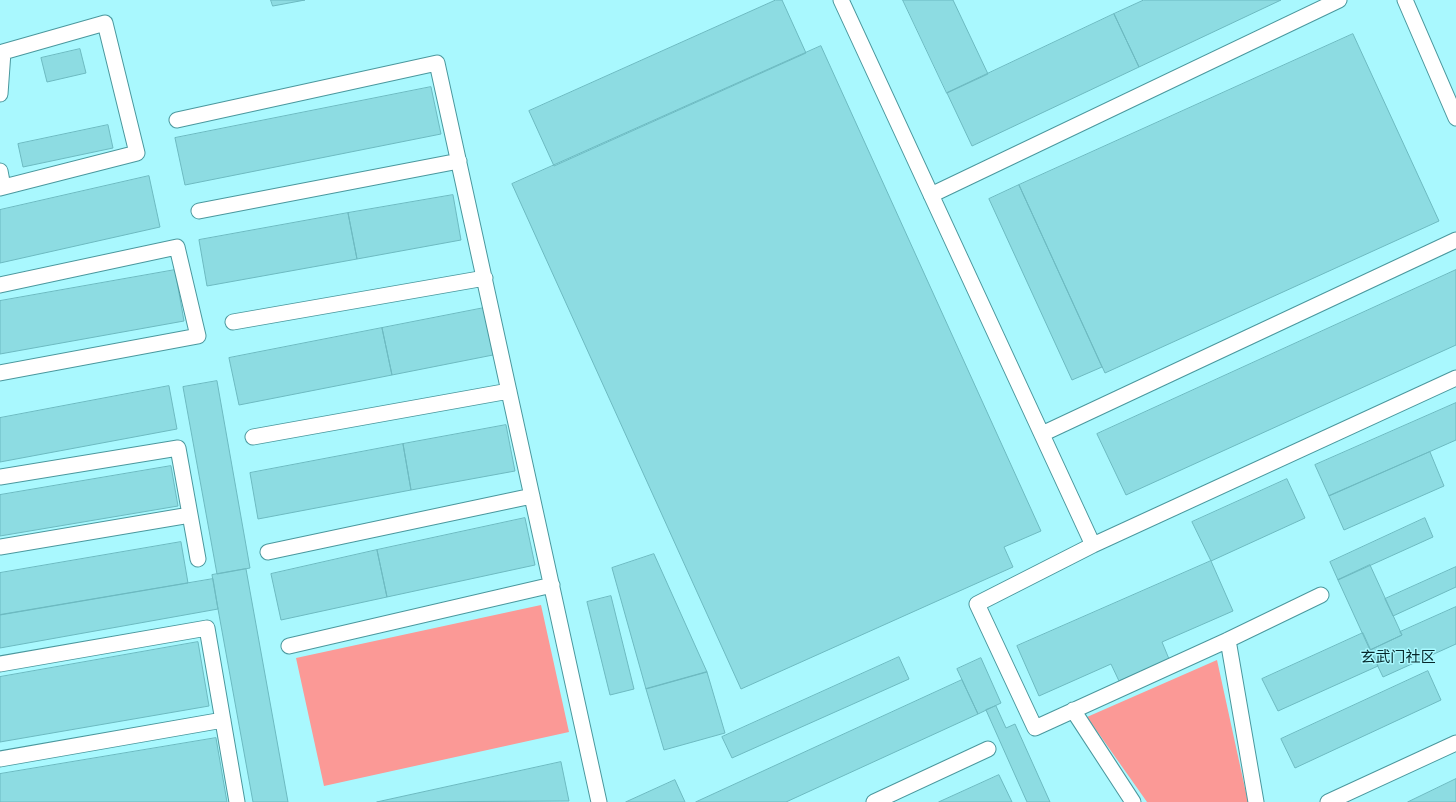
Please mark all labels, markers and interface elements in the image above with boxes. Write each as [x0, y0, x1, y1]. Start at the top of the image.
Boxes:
district label: 玄武门社区 [1361, 648, 1435, 666]

